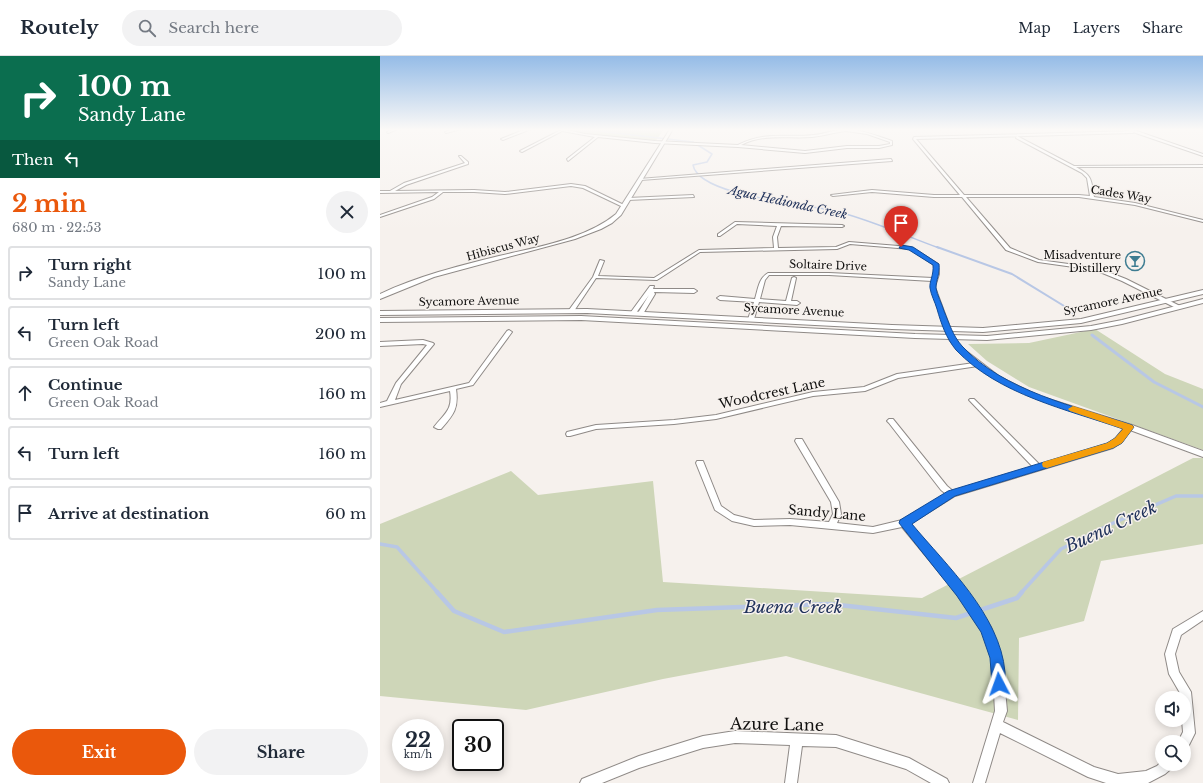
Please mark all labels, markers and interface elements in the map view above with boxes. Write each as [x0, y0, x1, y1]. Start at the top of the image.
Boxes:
search box [122, 10, 402, 46]
text: Routely [20, 16, 98, 39]
icon: search [136, 17, 158, 39]
text: Search here [168, 18, 259, 37]
text: Map [1018, 19, 1051, 37]
text: Layers [1073, 19, 1120, 37]
text: Share [1142, 19, 1183, 37]
text: 100 m [78, 69, 171, 104]
icon: right [12, 72, 64, 124]
text: Sandy Lane [78, 104, 186, 126]
icon: left [61, 148, 83, 170]
text: Then [12, 150, 53, 169]
water label: Agua Hedionda Creek [725, 182, 849, 222]
street label: Cades Way [1090, 182, 1152, 206]
text: 2 min [12, 189, 87, 218]
button: close [326, 191, 368, 233]
pin [884, 206, 918, 247]
icon: arrive [890, 212, 912, 234]
text: 680 m · 22:53 [12, 219, 101, 236]
street label: Hibiscus Way [465, 230, 541, 264]
place label: Misadventure Distillery [1044, 248, 1121, 275]
bar icon: Misadventure Distillery [1124, 250, 1146, 272]
text: Turn right [48, 255, 131, 274]
street label: Soltaire Drive [789, 257, 867, 273]
icon: right [14, 262, 36, 284]
text: 100 m [317, 264, 366, 283]
text: Sandy Lane [48, 274, 126, 291]
street label: Sycamore Avenue [1062, 284, 1164, 318]
street label: Sycamore Avenue [419, 293, 519, 309]
street label: Sycamore Avenue [743, 300, 845, 320]
text: Turn left [48, 315, 119, 334]
icon: left [14, 322, 36, 344]
text: 200 m [315, 324, 366, 343]
text: Green Oak Road [48, 334, 159, 351]
street label: Woodcrest Lane [716, 373, 827, 413]
text: Continue [48, 375, 123, 394]
icon: ahead [14, 382, 36, 404]
text: 160 m [319, 384, 366, 403]
text: Green Oak Road [48, 394, 159, 411]
icon: left [14, 442, 36, 464]
text: Turn left [48, 444, 119, 463]
text: 160 m [319, 444, 366, 463]
water label: Buena Creek [1061, 497, 1160, 558]
street label: Sandy Lane [787, 501, 867, 525]
icon: arrive [14, 502, 36, 524]
text: Arrive at destination [48, 504, 209, 523]
text: 60 m [325, 504, 366, 523]
water label: Buena Creek [743, 597, 842, 618]
position arrow [978, 663, 1020, 705]
map controls [1155, 691, 1191, 771]
button: sound [1155, 691, 1191, 727]
street label: Azure Lane [729, 713, 824, 735]
speed limit sign: 30 [452, 719, 504, 771]
text: 22 [405, 728, 431, 752]
button: Exit [12, 729, 186, 775]
button: Share [194, 729, 368, 775]
button: search [1155, 735, 1191, 771]
text: km/h [404, 748, 432, 761]

